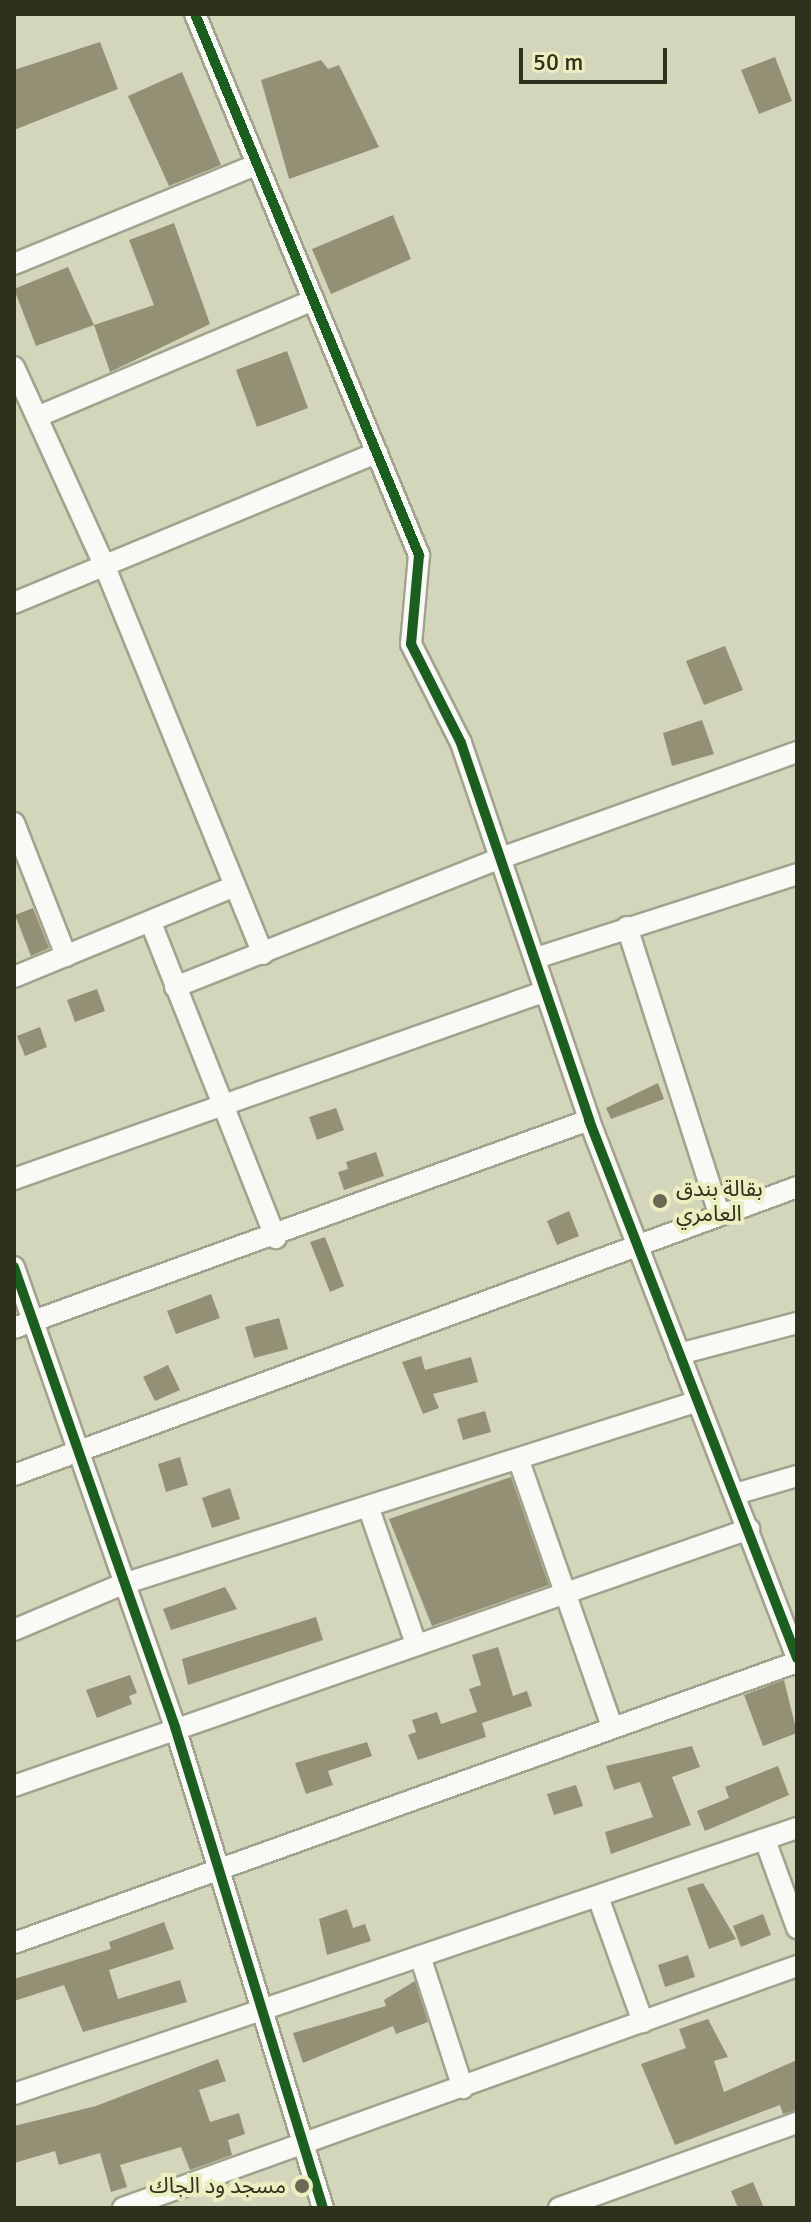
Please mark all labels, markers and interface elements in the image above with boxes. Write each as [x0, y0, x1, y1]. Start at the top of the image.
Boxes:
scale bar [523, 32, 671, 82]
text: 50 m [533, 47, 583, 77]
place label: بقالة بندق العامري [676, 1175, 763, 1226]
marker: بقالة بندق العامري [651, 1192, 669, 1210]
place label: مسجد ود الجاك [149, 2173, 286, 2199]
marker: مسجد ود الجاك [293, 2177, 311, 2195]

